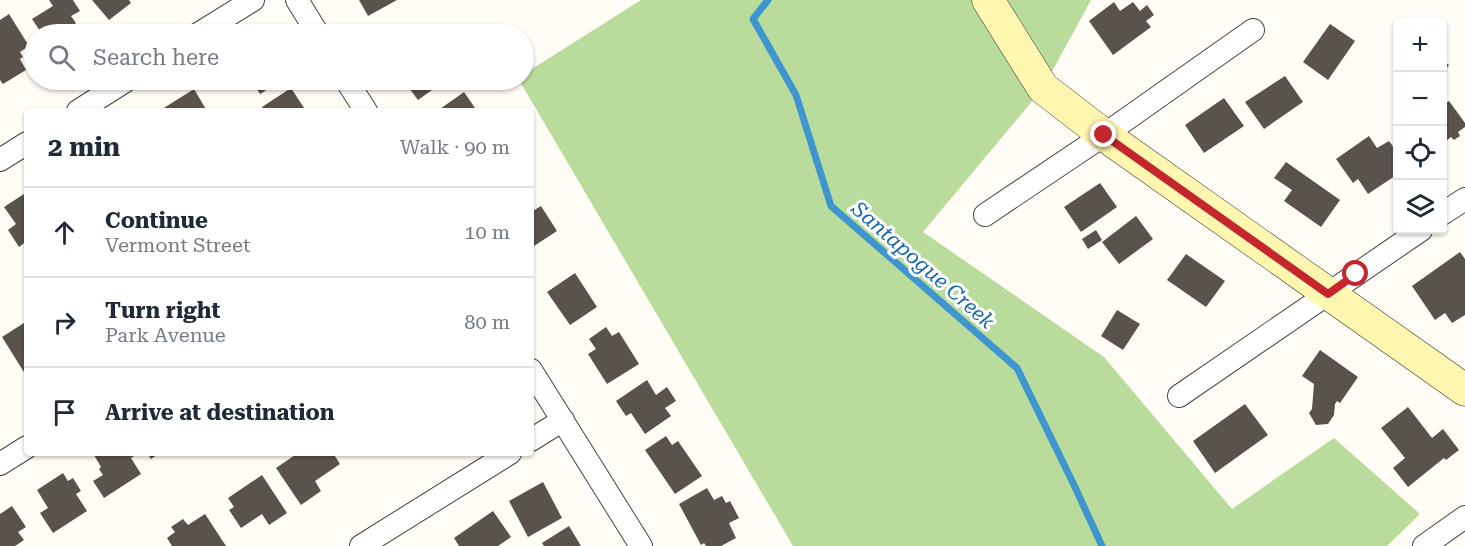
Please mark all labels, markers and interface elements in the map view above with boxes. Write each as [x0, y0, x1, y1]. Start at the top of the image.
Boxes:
map controls [1393, 18, 1447, 234]
button: + [1393, 18, 1447, 72]
search box [24, 24, 534, 90]
icon: search [45, 41, 78, 74]
text: Search here [93, 45, 219, 70]
button: − [1393, 72, 1447, 126]
route end [1090, 121, 1116, 147]
button: locate [1393, 126, 1447, 180]
text: 2 min [48, 132, 120, 162]
text: Walk · 90 m [400, 135, 510, 159]
button: layers [1393, 180, 1447, 234]
water label: Santapogue Creek [846, 196, 1000, 334]
text: Continue [105, 208, 208, 233]
icon: ahead [48, 216, 81, 249]
text: 10 m [464, 220, 510, 244]
text: Vermont Street [105, 233, 250, 257]
route start [1342, 260, 1368, 286]
text: Turn right [105, 298, 220, 323]
icon: right [48, 306, 81, 339]
text: 80 m [464, 310, 510, 334]
text: Park Avenue [105, 323, 226, 347]
icon: arrive [48, 396, 81, 429]
text: Arrive at destination [105, 400, 334, 425]

